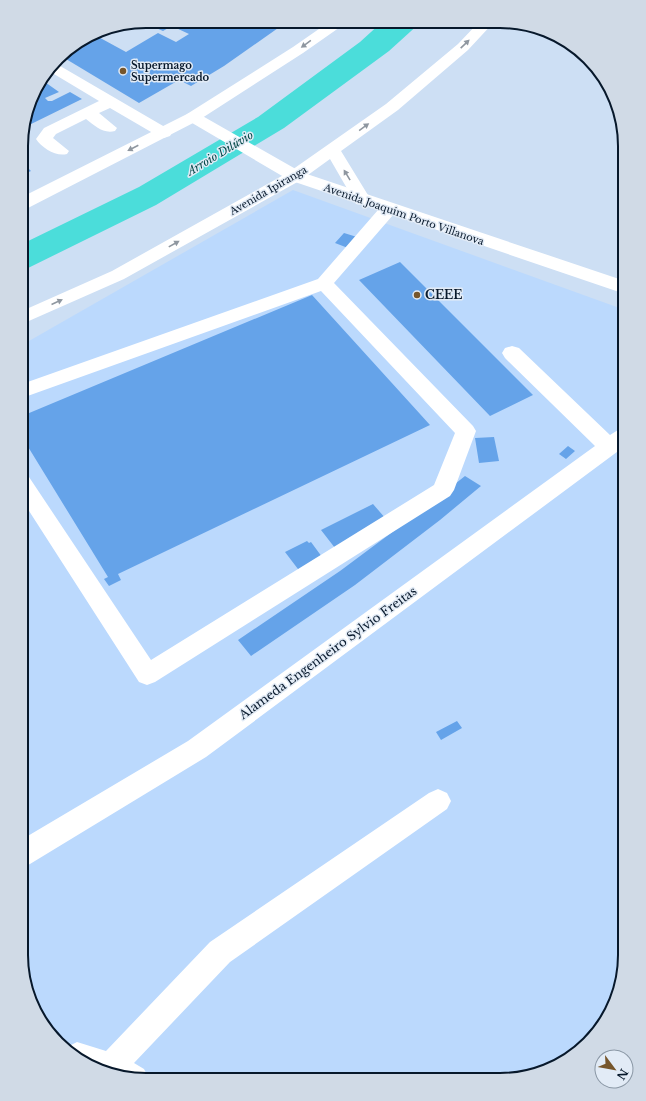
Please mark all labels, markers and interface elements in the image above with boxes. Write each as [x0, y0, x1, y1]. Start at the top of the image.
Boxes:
one-way arrow [301, 40, 311, 48]
one-way arrow [460, 40, 470, 49]
place label: Supermago Supermercado [131, 59, 210, 84]
marker: Supermago Supermercado [118, 66, 128, 76]
one-way arrow [359, 123, 370, 131]
water label: Arroio Dilúvio [183, 128, 256, 179]
one-way arrow [127, 145, 139, 151]
street label: Avenida Ipiranga [226, 163, 310, 218]
one-way arrow [344, 169, 351, 181]
street label: Avenida Joaquim Porto Villanova [321, 181, 486, 248]
one-way arrow [168, 241, 179, 247]
place label: CEEE [425, 287, 462, 302]
marker: CEEE [412, 290, 422, 300]
one-way arrow [52, 299, 63, 305]
street label: Alameda Engenheiro Sylvio Freitas [235, 583, 419, 723]
north arrow [594, 1049, 634, 1089]
text: N [613, 1066, 631, 1083]

